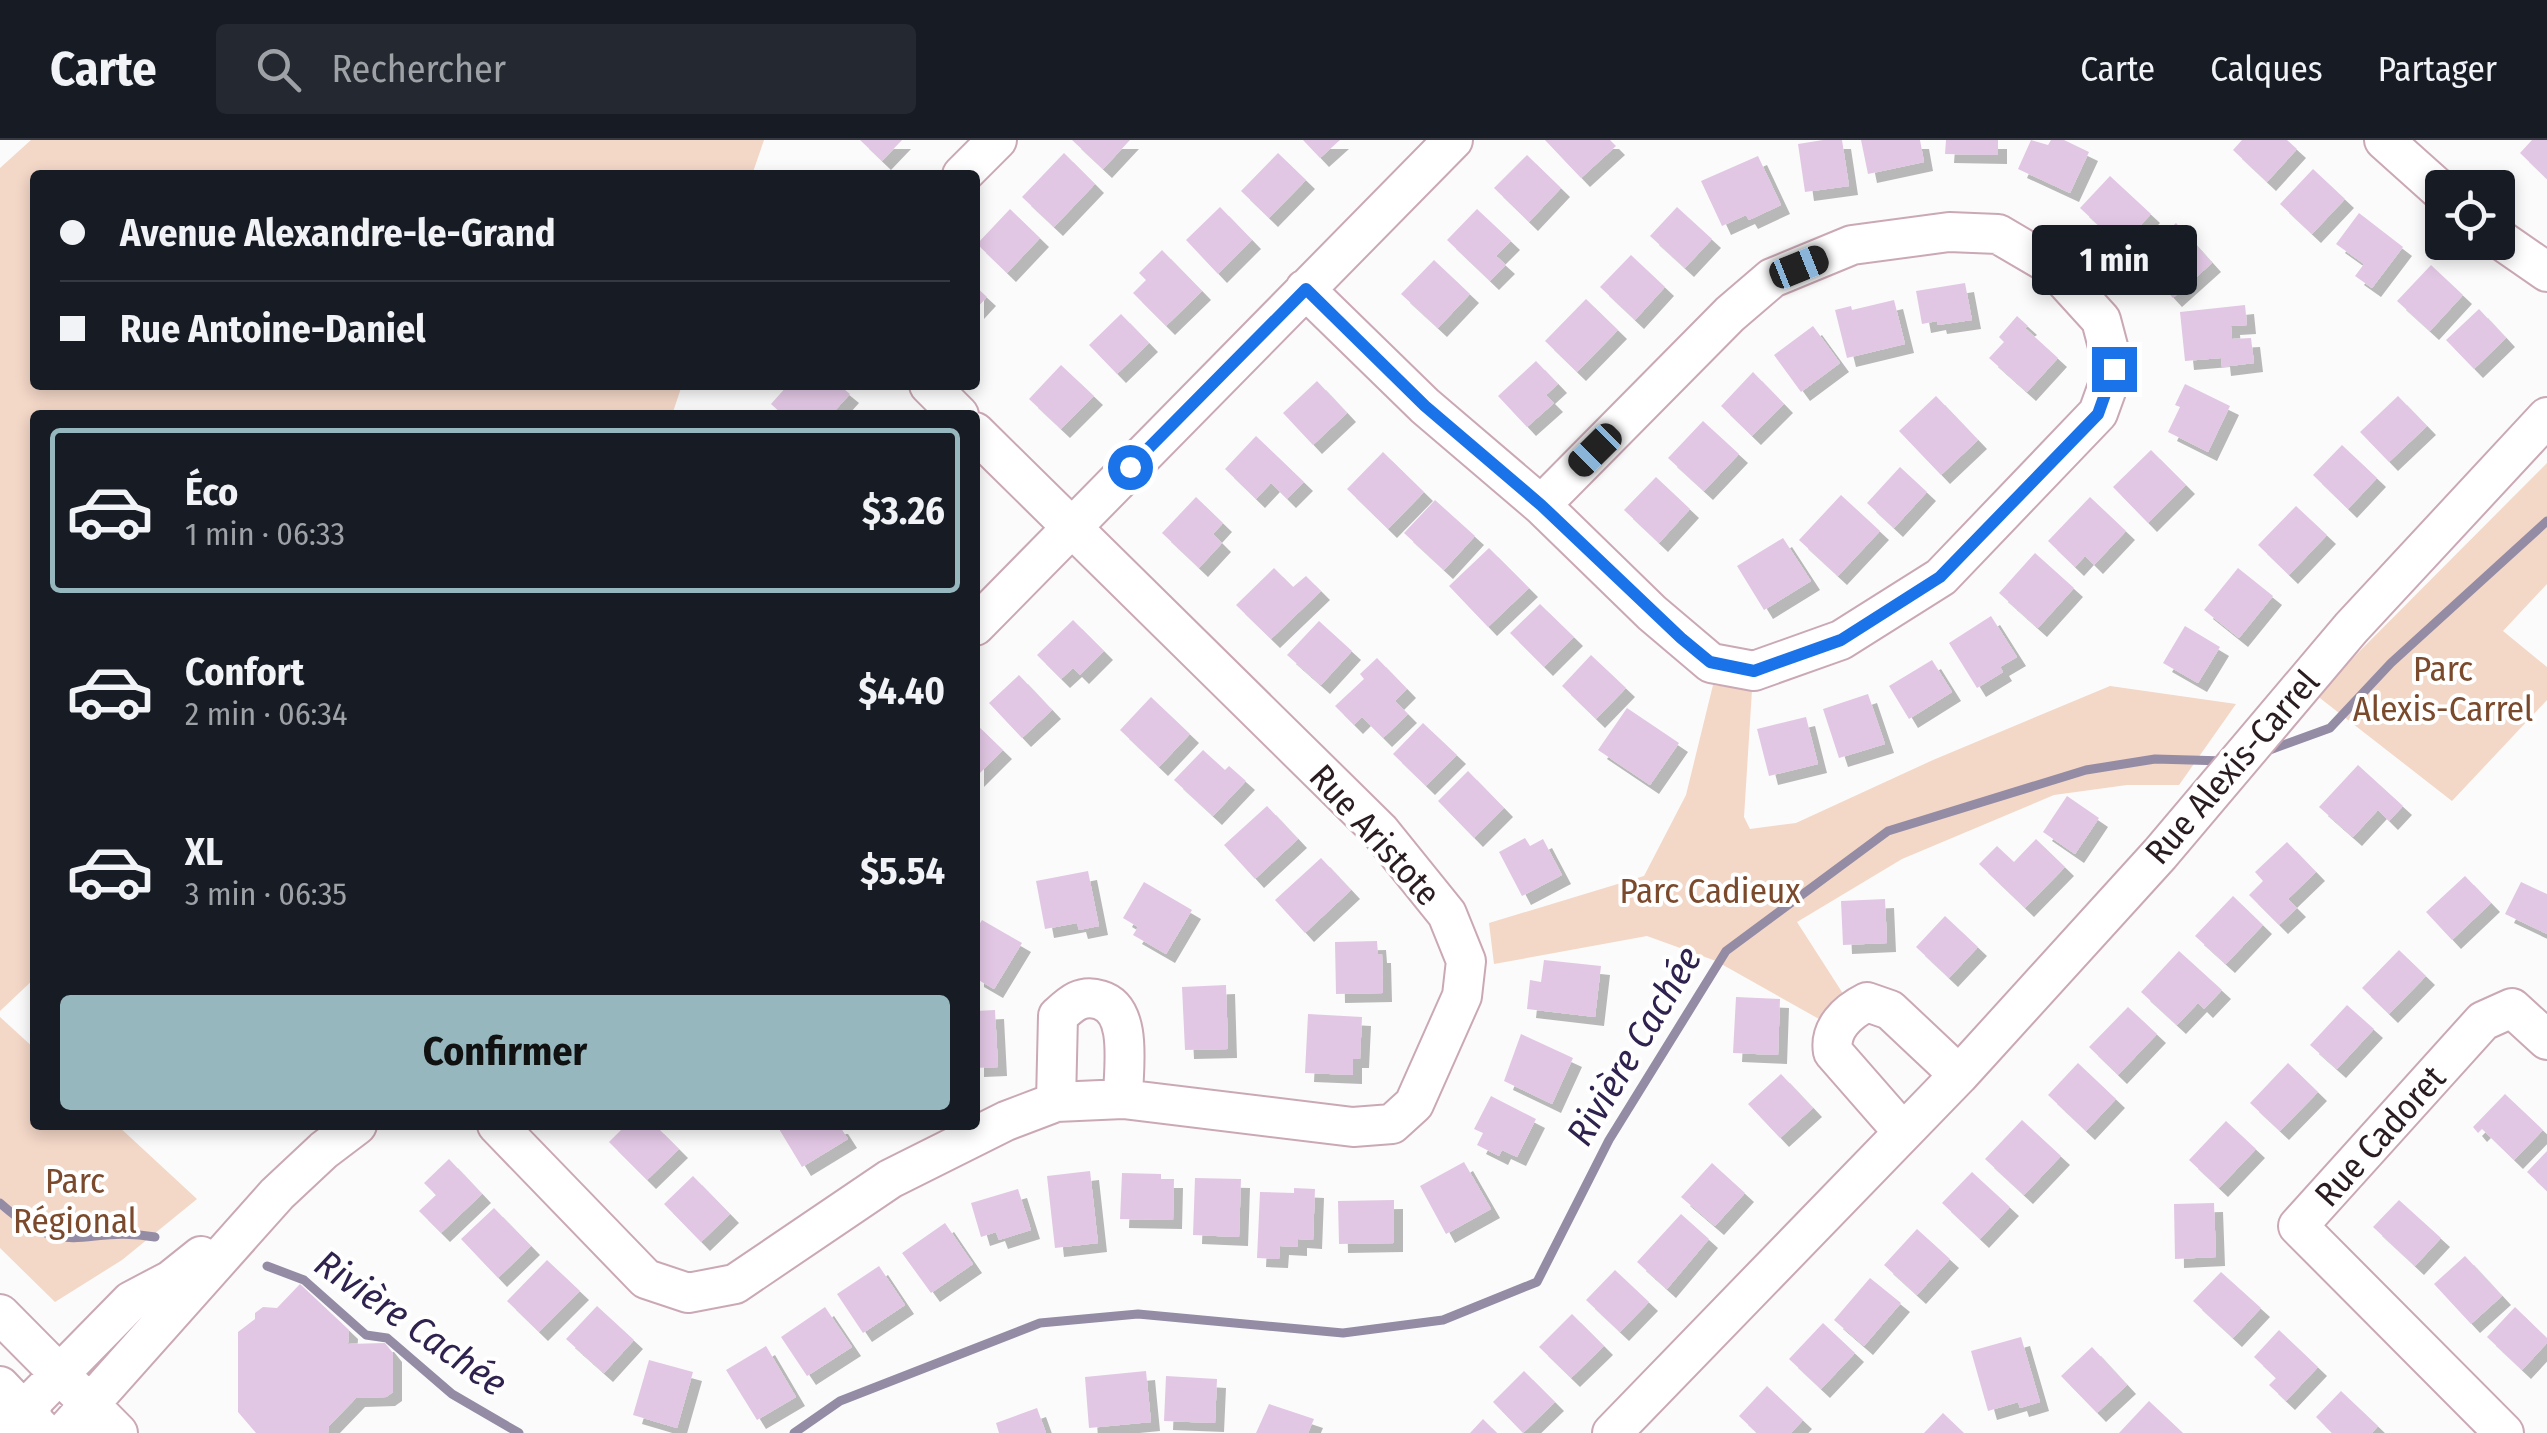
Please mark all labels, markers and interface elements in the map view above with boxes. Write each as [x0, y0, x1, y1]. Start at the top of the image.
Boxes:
search box [216, 24, 916, 114]
text: Carte [50, 40, 156, 98]
icon: search [251, 42, 306, 97]
text: Rechercher [331, 46, 506, 92]
text: Carte [2080, 48, 2155, 90]
text: Calques [2210, 48, 2323, 90]
text: Partager [2378, 48, 2497, 90]
map controls [2425, 170, 2515, 260]
button: locate [2425, 170, 2515, 260]
text: Avenue Alexandre-le-Grand [120, 210, 555, 256]
callout: 1 min [2032, 224, 2196, 294]
text: 1 min [2080, 241, 2149, 279]
car [1766, 242, 1832, 292]
text: Rue Antoine-Daniel [120, 306, 426, 352]
route end [2092, 347, 2137, 392]
car [1563, 418, 1627, 482]
route start [1108, 445, 1153, 490]
icon: car [65, 466, 155, 556]
text: Éco [185, 469, 238, 515]
text: $3.26 [862, 488, 945, 534]
text: 1 min · 06:33 [185, 515, 345, 553]
icon: car [65, 646, 155, 736]
park label: Parc Alexis-Carrel [2353, 648, 2533, 730]
text: Confort [185, 649, 304, 695]
street label: Rue Alexis-Carrel [2136, 661, 2328, 873]
text: $4.40 [858, 668, 945, 714]
text: 2 min · 06:34 [185, 695, 347, 733]
street label: Rue Aristote [1301, 756, 1449, 914]
icon: car [65, 826, 155, 916]
text: XL [185, 829, 223, 875]
text: $5.54 [860, 848, 945, 894]
park label: Parc Cadieux [1619, 870, 1801, 912]
text: 3 min · 06:35 [185, 875, 347, 913]
water label: Rivière Cachée [1557, 938, 1711, 1154]
button: Confirmer [60, 995, 950, 1110]
street label: Rue Cadoret [2306, 1057, 2454, 1215]
park label: Parc Régional [13, 1160, 137, 1242]
water label: Rivière Cachée [306, 1240, 516, 1406]

